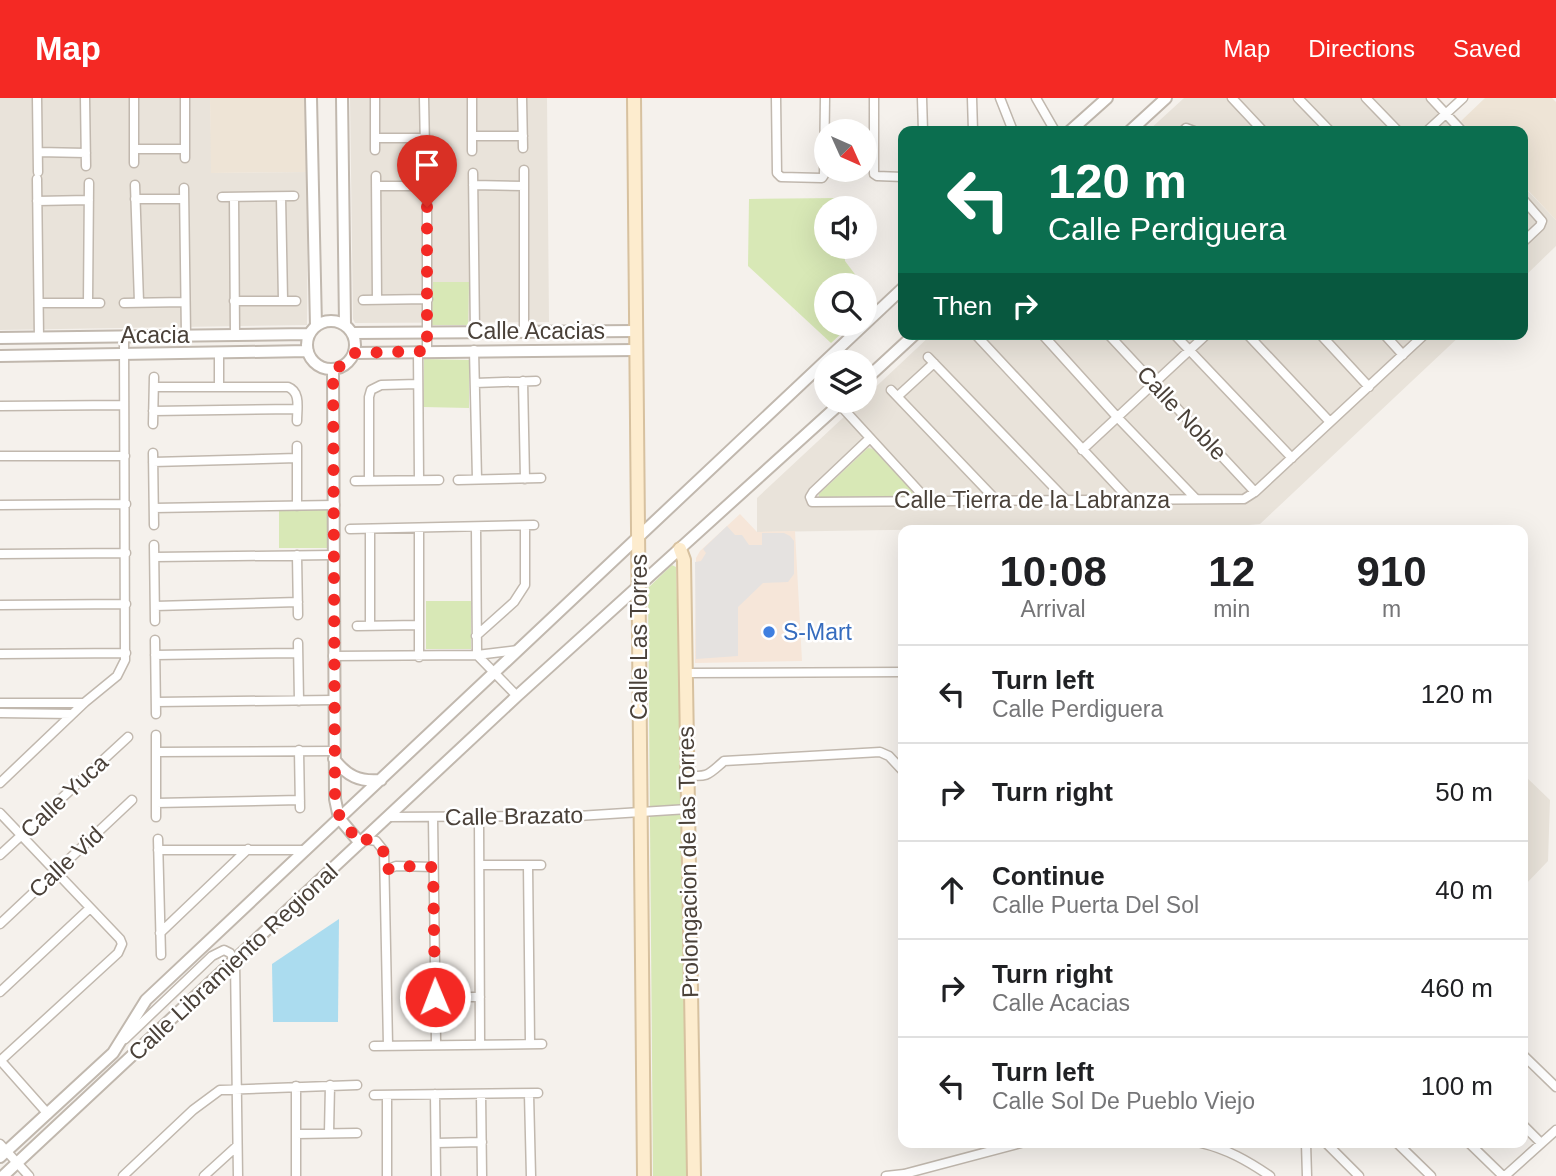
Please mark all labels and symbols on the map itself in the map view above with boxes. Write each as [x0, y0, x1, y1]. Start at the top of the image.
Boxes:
north arrow [814, 119, 877, 182]
pin [397, 135, 457, 207]
street label: Calle Acacias [467, 318, 605, 344]
street label: Acacia [120, 322, 190, 348]
street label: Calle Noble [1132, 361, 1232, 465]
street label: Calle Tierra de la Labranza [894, 487, 1170, 513]
street label: Calle Las Torres [626, 554, 652, 720]
place label: S-Mart [783, 619, 853, 645]
marker: S-Mart [761, 624, 777, 640]
street label: Prolongacion de las Torres [673, 726, 703, 998]
street label: Calle Yuca [15, 749, 113, 843]
street label: Calle Brazato [445, 802, 583, 830]
street label: Calle Vid [24, 821, 108, 903]
street label: Calle Libramiento Regional [123, 858, 343, 1066]
position arrow [398, 960, 472, 1034]

